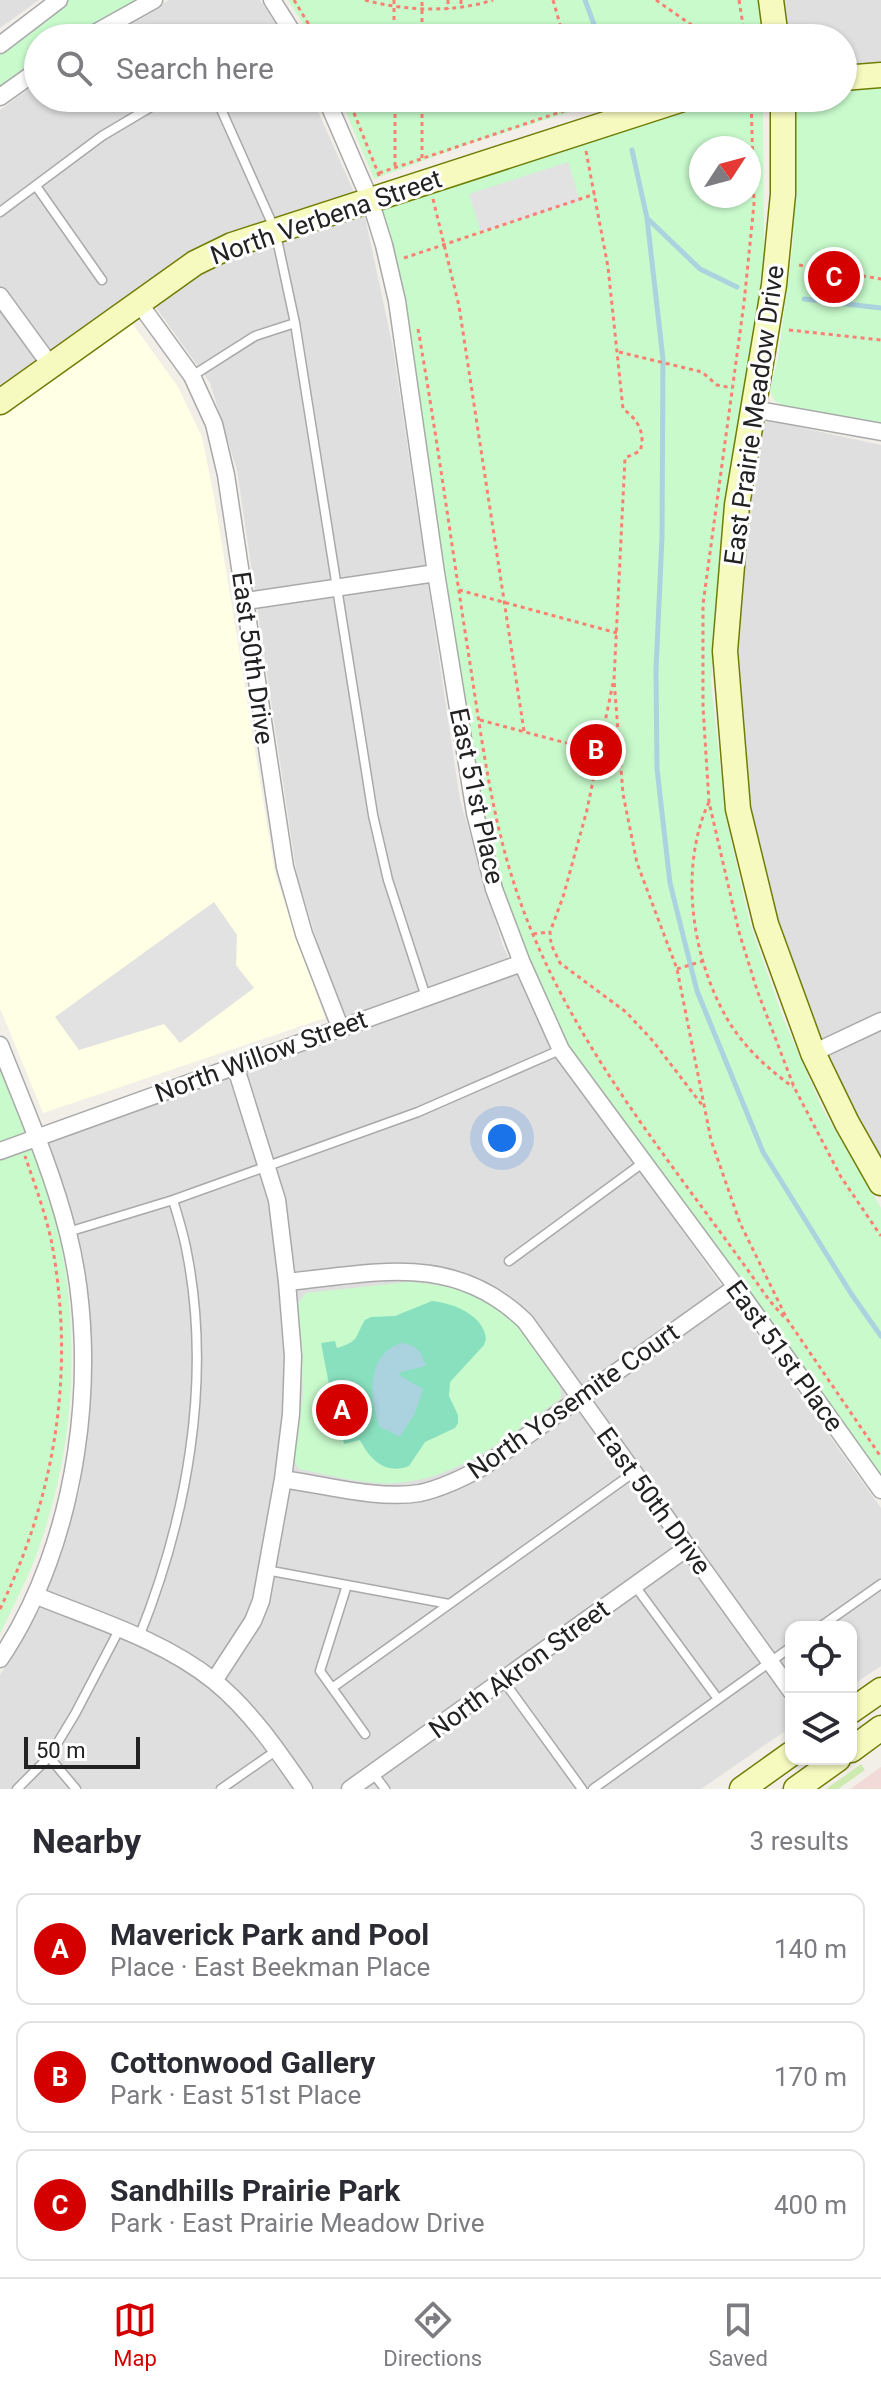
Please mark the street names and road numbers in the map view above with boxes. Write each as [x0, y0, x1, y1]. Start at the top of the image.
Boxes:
street label: North Verbena Street [206, 163, 446, 271]
street label: East Prairie Meadow Drive [718, 263, 790, 567]
street label: East 50th Drive [226, 570, 280, 746]
street label: East 51st Place [444, 705, 510, 887]
street label: North Willow Street [151, 1004, 371, 1108]
street label: East 51st Place [720, 1275, 850, 1437]
street label: North Yosemite Court [462, 1317, 684, 1485]
street label: East 50th Drive [591, 1422, 717, 1580]
street label: North Akron Street [423, 1594, 615, 1744]

